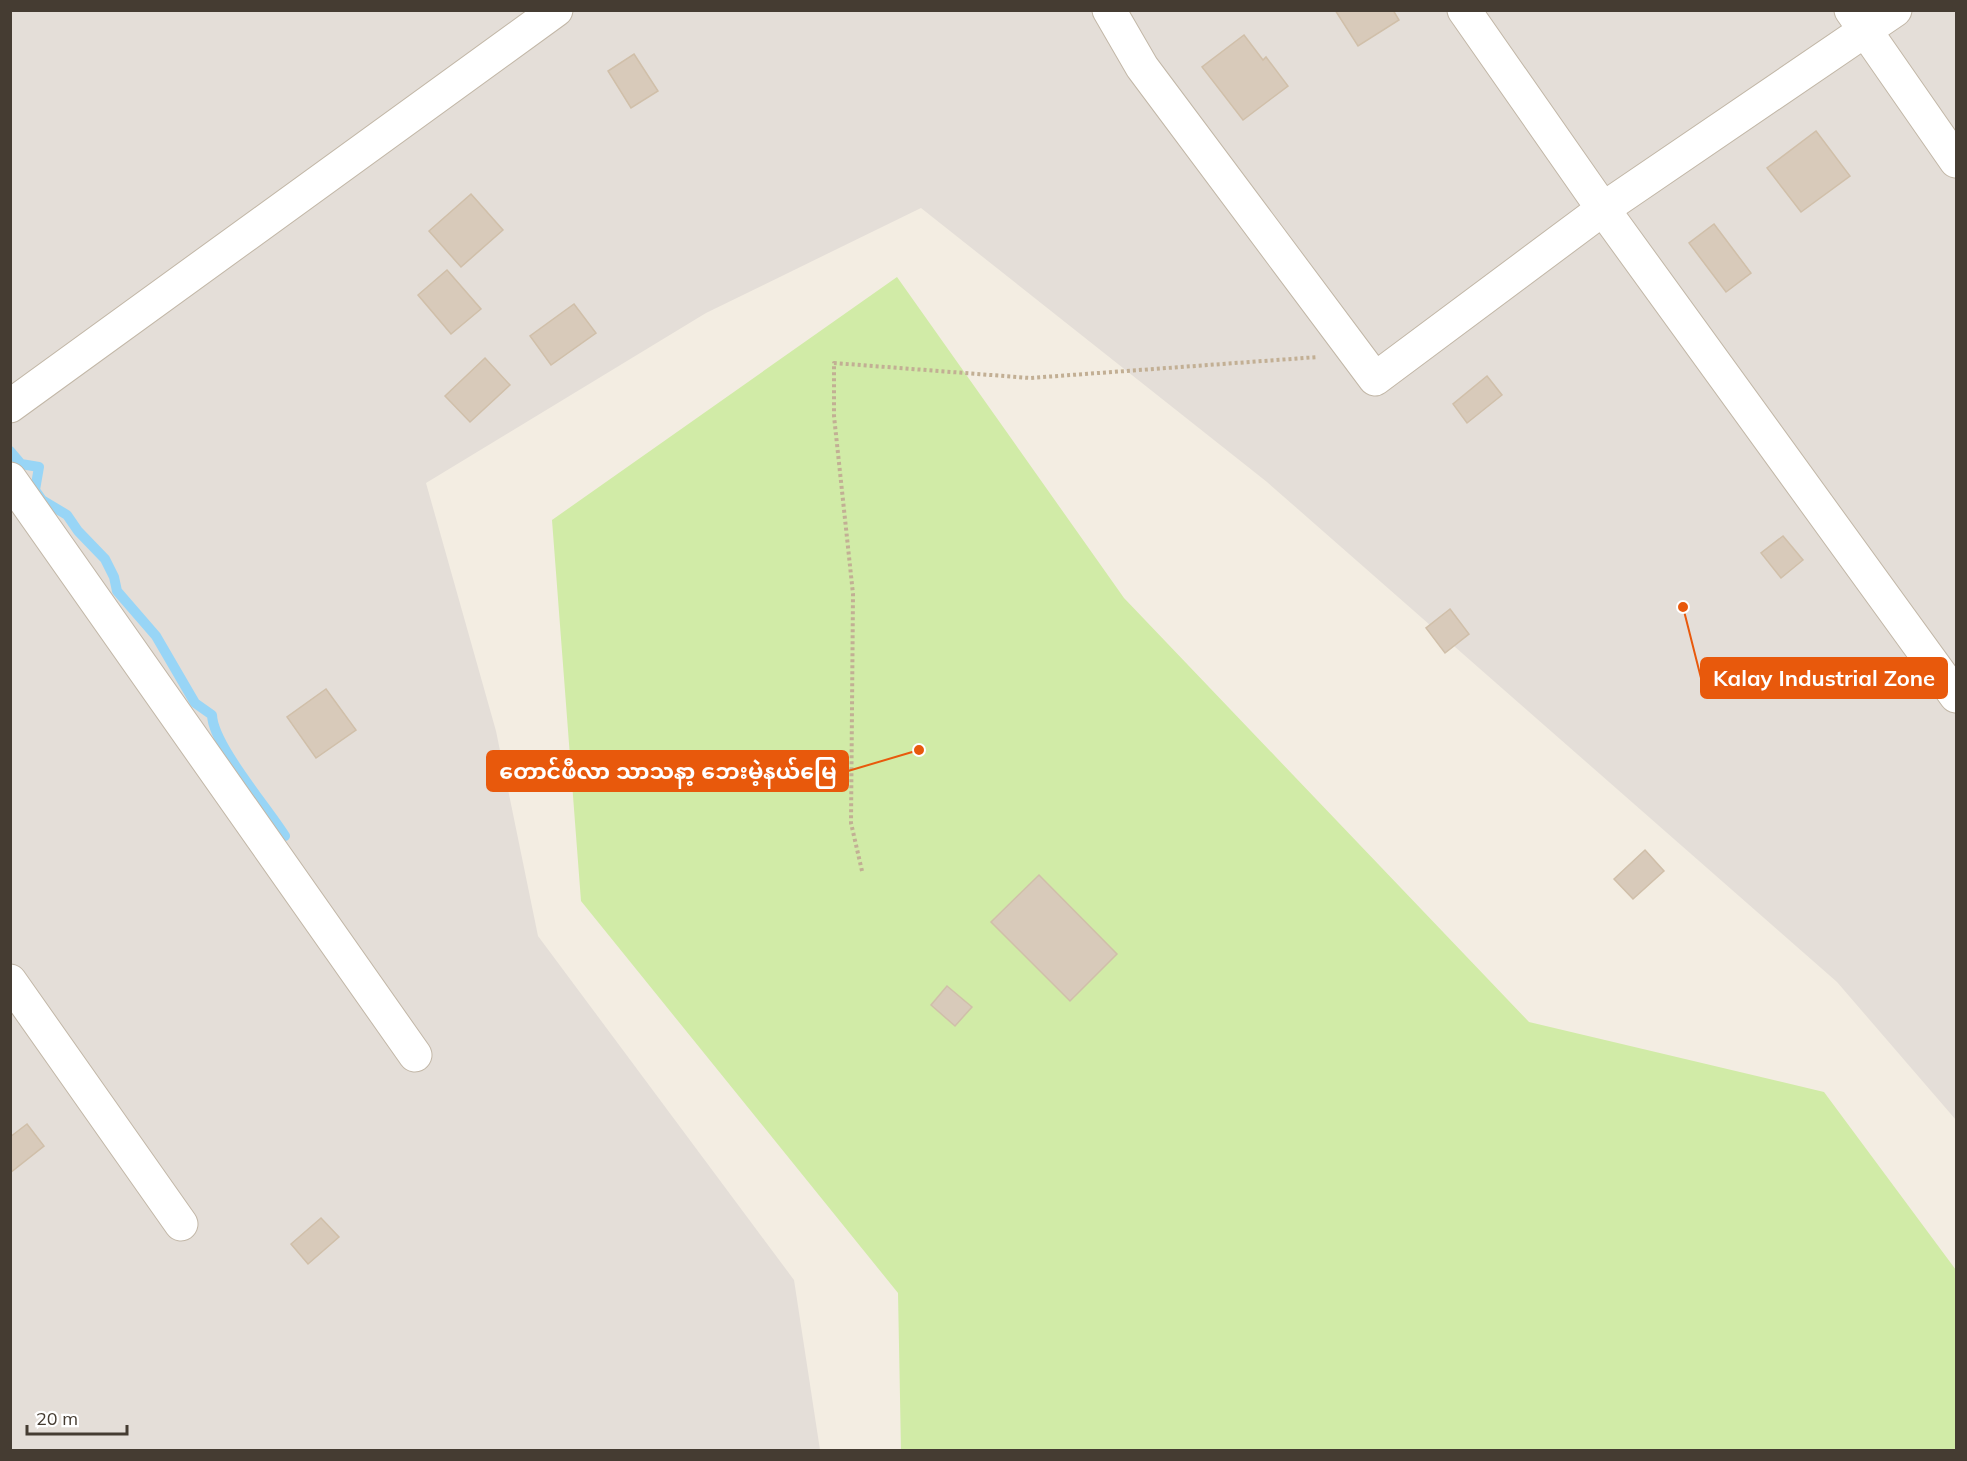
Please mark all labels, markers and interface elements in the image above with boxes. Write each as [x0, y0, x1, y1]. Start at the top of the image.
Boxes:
callout: Kalay Industrial Zone [1701, 658, 1947, 698]
text: Kalay Industrial Zone [1713, 664, 1935, 692]
callout: တောင်ဖီလာ သာသနာ့ ဘေးမဲ့နယ်မြေ [487, 751, 848, 791]
text: တောင်ဖီလာ သာသနာ့ ဘေးမဲ့နယ်မြေ [499, 756, 837, 789]
scale bar [27, 1398, 128, 1436]
text: 20 m [36, 1407, 78, 1430]

